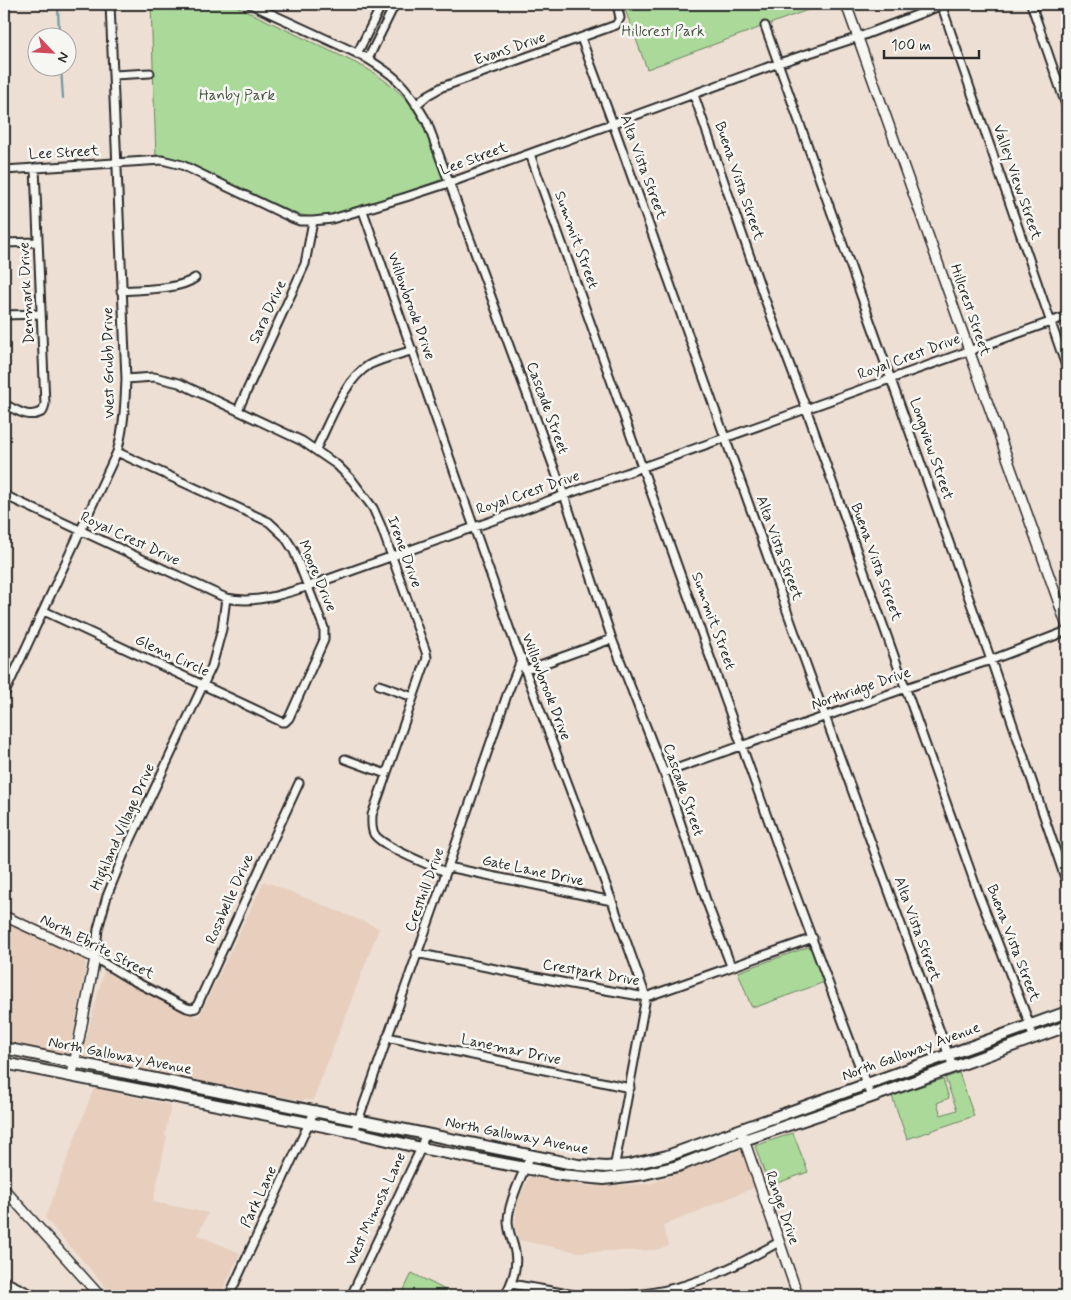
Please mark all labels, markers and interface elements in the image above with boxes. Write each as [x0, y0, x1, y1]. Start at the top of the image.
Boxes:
park label: Hillcrest Park [622, 22, 704, 42]
street label: Evans Drive [472, 27, 549, 71]
north arrow [28, 28, 78, 78]
scale bar [884, 28, 978, 60]
text: 100 m [891, 36, 931, 56]
text: N [53, 49, 73, 65]
park label: Hanby Park [199, 86, 275, 106]
street label: Alta Vista Street [615, 112, 671, 222]
street label: Buena Vista Street [709, 119, 769, 243]
street label: Valley View Street [988, 122, 1046, 243]
street label: Lee Street [438, 138, 511, 180]
street label: Lee Street [28, 141, 100, 165]
street label: Summit Street [549, 189, 603, 292]
street label: Denmark Drive [14, 241, 40, 345]
street label: Willowbrook Drive [382, 250, 440, 363]
street label: Hillcrest Street [945, 261, 995, 359]
street label: Sara Drive [245, 277, 291, 347]
street label: West Grubb Drive [98, 307, 120, 419]
street label: Royal Crest Drive [855, 329, 963, 385]
street label: Cascade Street [521, 359, 573, 457]
street label: Longview Street [903, 395, 958, 503]
street label: Royal Crest Drive [474, 466, 582, 520]
street label: Alta Vista Street [751, 493, 807, 603]
street label: Buena Vista Street [845, 500, 907, 624]
street label: Royal Crest Drive [77, 507, 183, 571]
street label: Irene Drive [382, 513, 426, 591]
street label: Moore Drive [293, 537, 341, 615]
street label: Summit Street [686, 570, 740, 673]
street label: Glenn Circle [132, 630, 213, 682]
street label: Willowbrook Drive [516, 631, 576, 743]
street label: Northridge Drive [809, 663, 914, 716]
street label: Cascade Street [658, 741, 708, 839]
street label: Highland Village Drive [86, 760, 161, 894]
street label: Cresthill Drive [401, 845, 450, 935]
street label: Gate Lane Drive [480, 850, 586, 892]
street label: Rosabelle Drive [201, 851, 259, 947]
street label: Alta Vista Street [889, 874, 945, 984]
street label: Buena Vista Street [982, 882, 1045, 1004]
street label: North Ebrite Street [37, 910, 158, 984]
street label: Crestpark Drive [541, 955, 641, 991]
street label: North Galloway Avenue [839, 1018, 983, 1086]
street label: Lanemar Drive [459, 1030, 563, 1070]
street label: North Galloway Avenue [47, 1032, 193, 1080]
street label: North Galloway Avenue [444, 1112, 590, 1160]
street label: West Mimosa Lane [341, 1149, 411, 1269]
street label: Park Lane [236, 1163, 282, 1231]
street label: Range Drive [759, 1168, 804, 1248]

